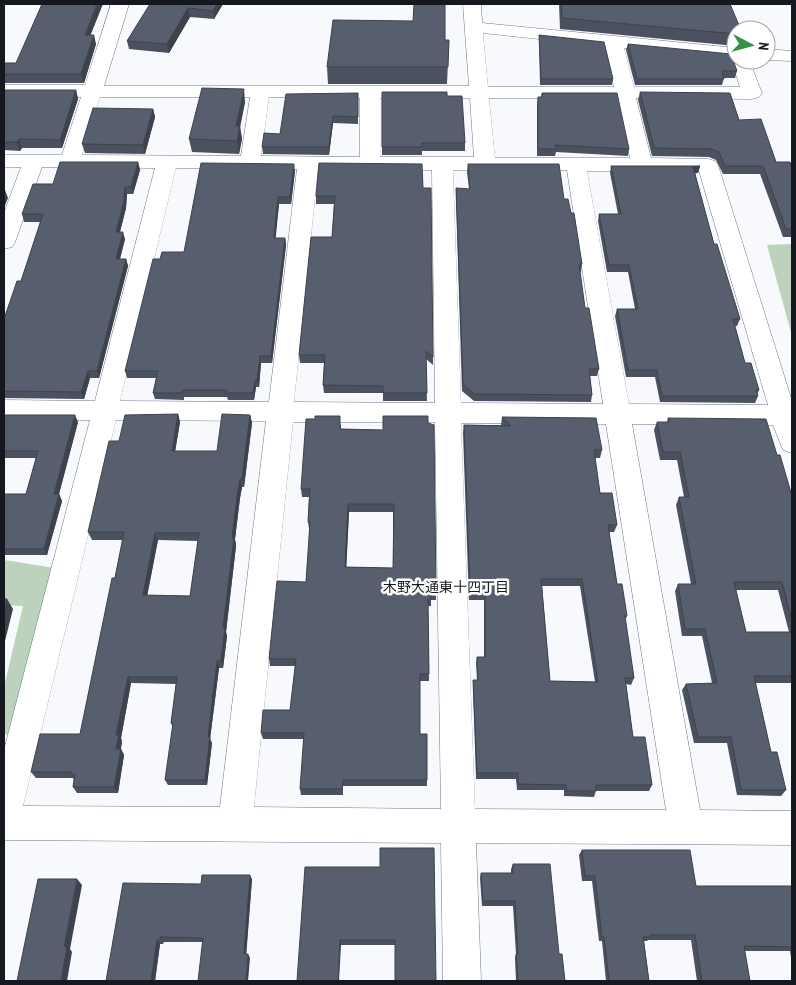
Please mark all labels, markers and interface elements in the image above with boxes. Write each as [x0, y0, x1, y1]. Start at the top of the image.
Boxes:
north arrow [726, 20, 776, 70]
text: N [755, 42, 773, 51]
district label: 木野大通東十四丁目 [383, 578, 509, 596]

